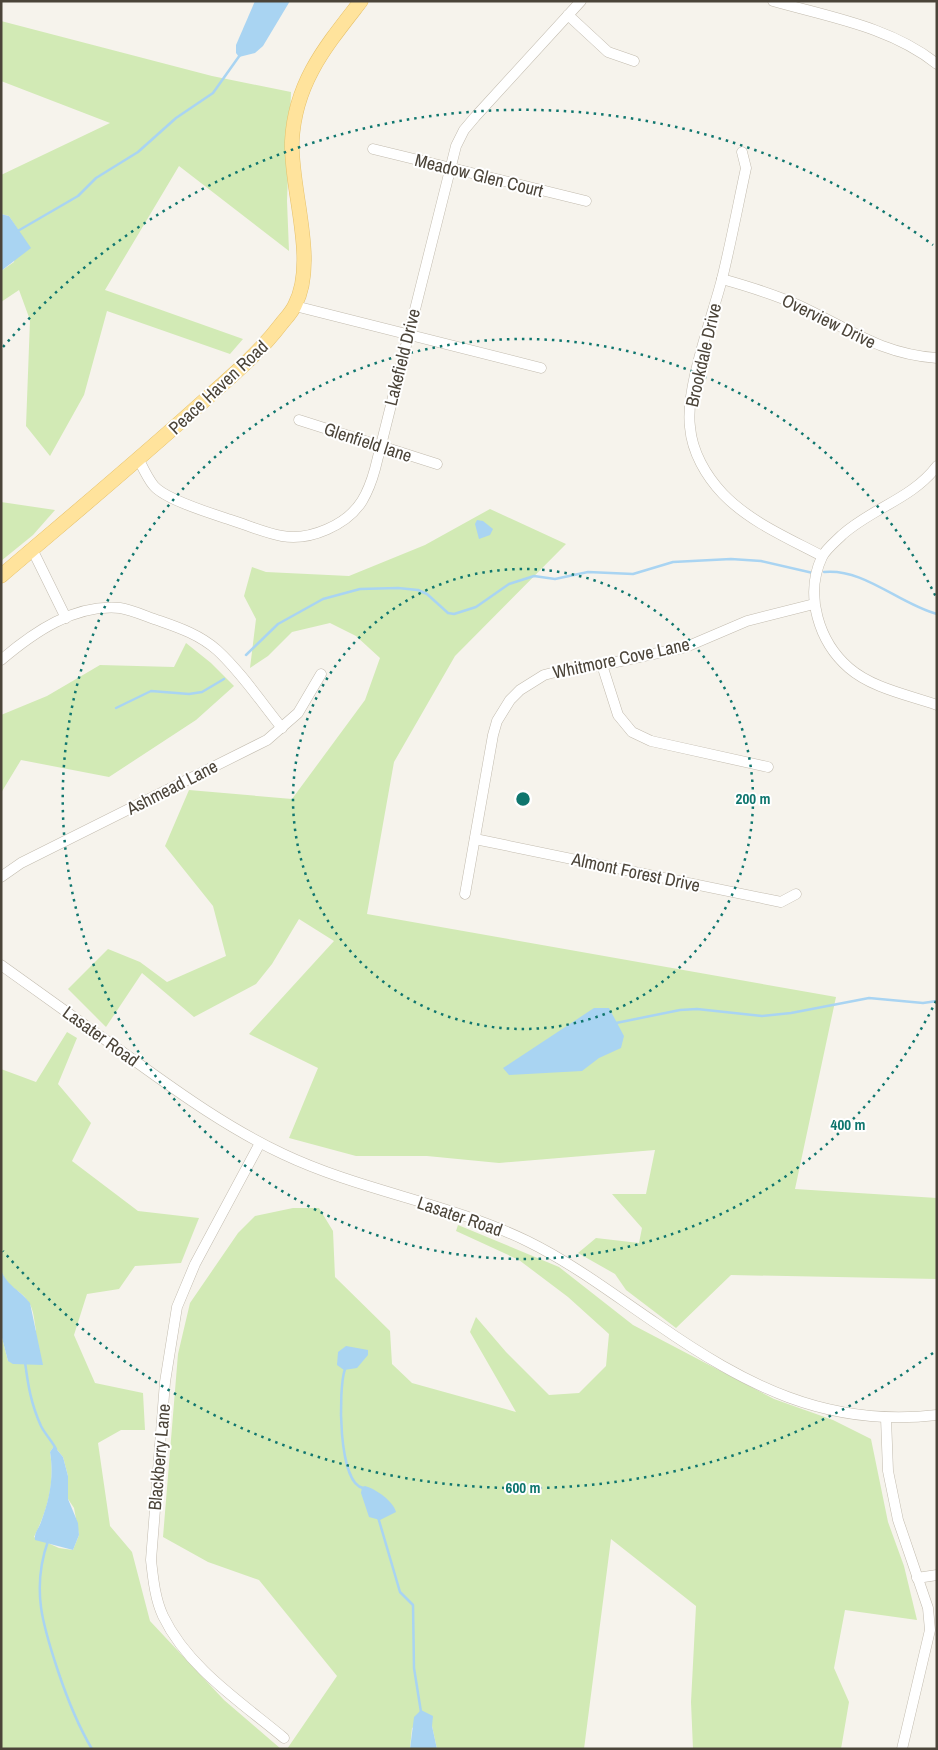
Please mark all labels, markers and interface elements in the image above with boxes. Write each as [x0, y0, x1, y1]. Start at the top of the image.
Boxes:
street label: Meadow Glen Court [412, 147, 546, 203]
street label: Overview Drive [778, 287, 880, 355]
street label: Brookdale Drive [679, 301, 727, 409]
street label: Lakefield Drive [378, 306, 426, 408]
street label: Peace Haven Road [163, 334, 273, 440]
street label: Glenfield lane [321, 416, 415, 468]
street label: Whitmore Cove Lane [550, 631, 692, 685]
street label: Ashmead Lane [121, 753, 222, 821]
text: 200 m [736, 788, 770, 809]
centre of rings [514, 790, 532, 808]
street label: Almont Forest Drive [569, 846, 702, 898]
street label: Lasater Road [58, 1000, 144, 1072]
text: 400 m [831, 1114, 865, 1135]
street label: Lasater Road [414, 1190, 506, 1242]
street label: Blackberry Lane [142, 1403, 176, 1511]
text: 600 m [506, 1477, 540, 1498]

